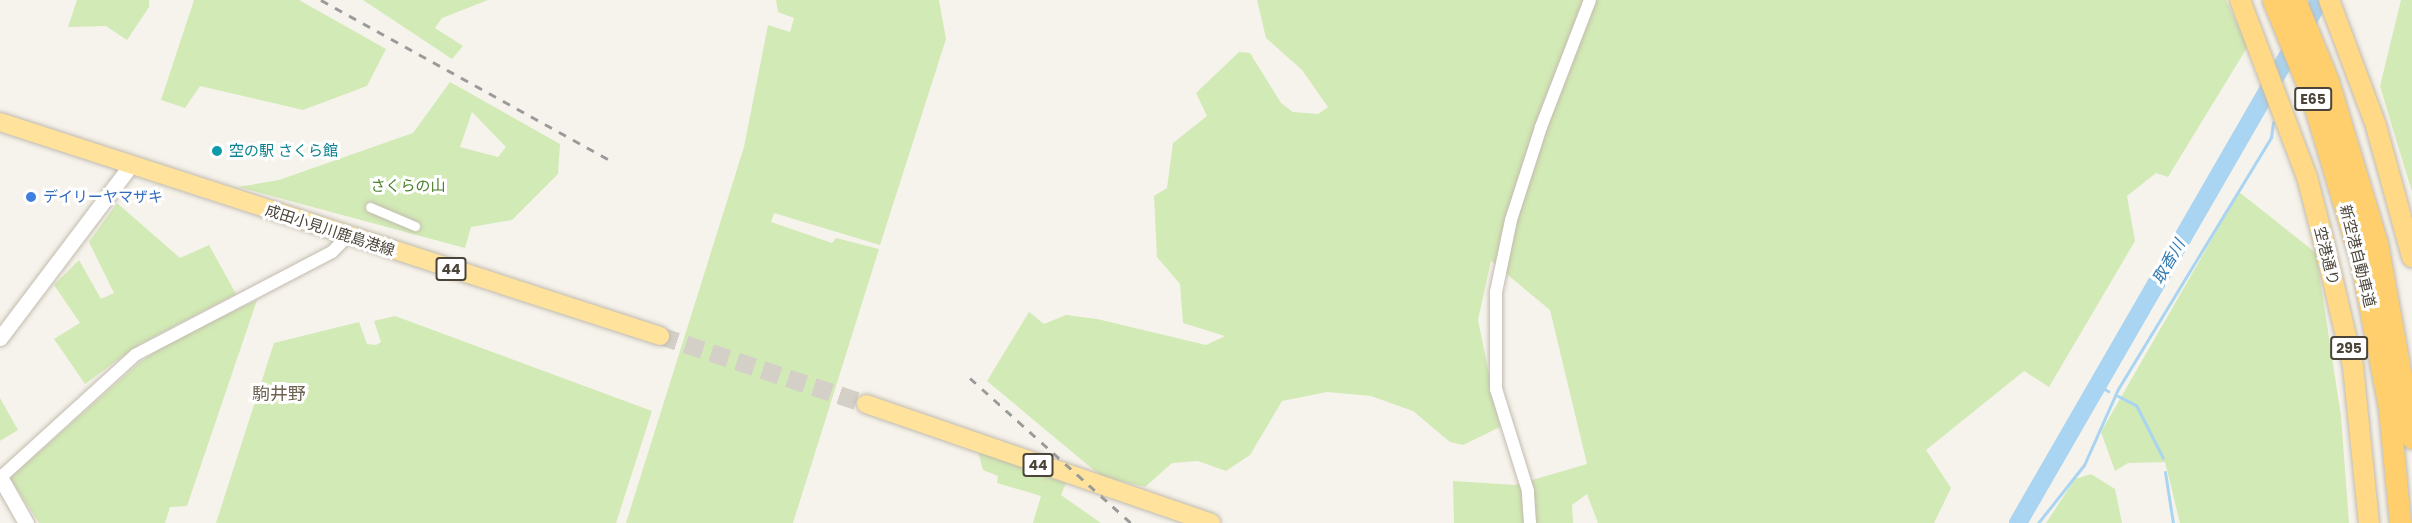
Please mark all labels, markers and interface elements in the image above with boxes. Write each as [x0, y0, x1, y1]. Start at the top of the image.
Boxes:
road number: E65 [2294, 88, 2332, 110]
place label: 空の駅 さくら館 [229, 142, 338, 160]
marker: 空の駅 さくら館 [210, 144, 224, 158]
park label: さくらの山 [371, 177, 445, 195]
place label: デイリーヤマザキ [43, 188, 163, 206]
marker: デイリーヤマザキ [24, 190, 38, 204]
street label: 成田小見川鹿島港線 [263, 201, 397, 259]
street label: 新空港自動車道 [2337, 203, 2379, 309]
street label: 空港通り [2311, 225, 2343, 287]
water label: 取香川 [2149, 236, 2189, 288]
road number: 44 [434, 258, 468, 280]
road number: 295 [2330, 337, 2368, 359]
district label: 駒井野 [252, 383, 306, 405]
road number: 44 [1022, 454, 1054, 476]

